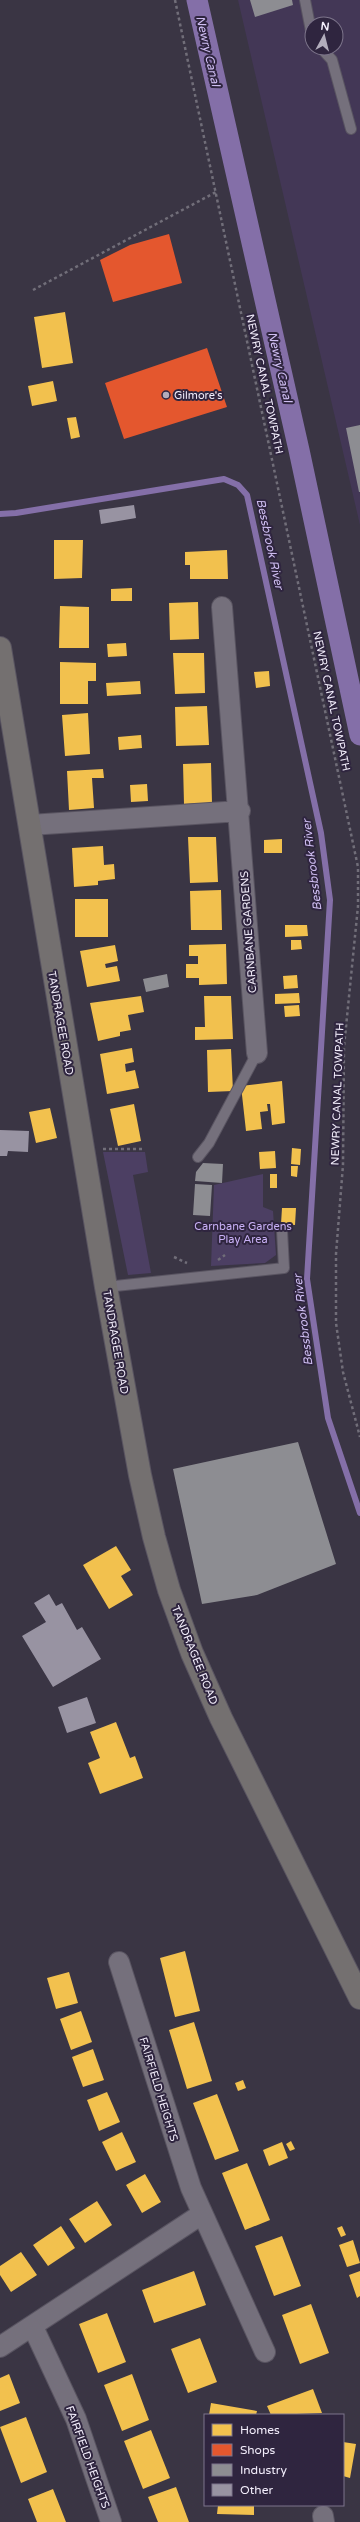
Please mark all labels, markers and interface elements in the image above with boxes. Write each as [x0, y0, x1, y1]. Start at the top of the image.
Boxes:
water label: Newry Canal [193, 14, 223, 90]
north arrow [304, 16, 344, 56]
text: N [320, 20, 330, 34]
street label: NEWRY CANAL TOWPATH [243, 313, 286, 455]
water label: Newry Canal [265, 330, 295, 406]
place label: Gilmore's [174, 389, 223, 402]
marker: Gilmore's [161, 390, 171, 400]
water label: Bessbrook River [254, 498, 287, 592]
street label: NEWRY CANAL TOWPATH [310, 630, 353, 772]
water label: Bessbrook River [299, 817, 325, 912]
street label: CARNBANE GARDENS [238, 870, 259, 993]
street label: TANDRAGEE ROAD [45, 970, 76, 1076]
street label: NEWRY CANAL TOWPATH [329, 1022, 346, 1166]
park label: Carnbane Gardens Play Area [194, 1220, 292, 1246]
water label: Bessbrook River [290, 1272, 316, 1367]
street label: TANDRAGEE ROAD [100, 1289, 131, 1395]
street label: TANDRAGEE ROAD [169, 1604, 220, 1707]
street label: FAIRFIELD HEIGHTS [136, 2036, 181, 2143]
street label: FAIRFIELD HEIGHTS [63, 2404, 112, 2510]
legend [204, 2414, 344, 2506]
text: Homes [240, 2423, 280, 2437]
text: Shops [240, 2443, 275, 2457]
text: Industry [240, 2463, 287, 2477]
text: Other [240, 2483, 273, 2497]

